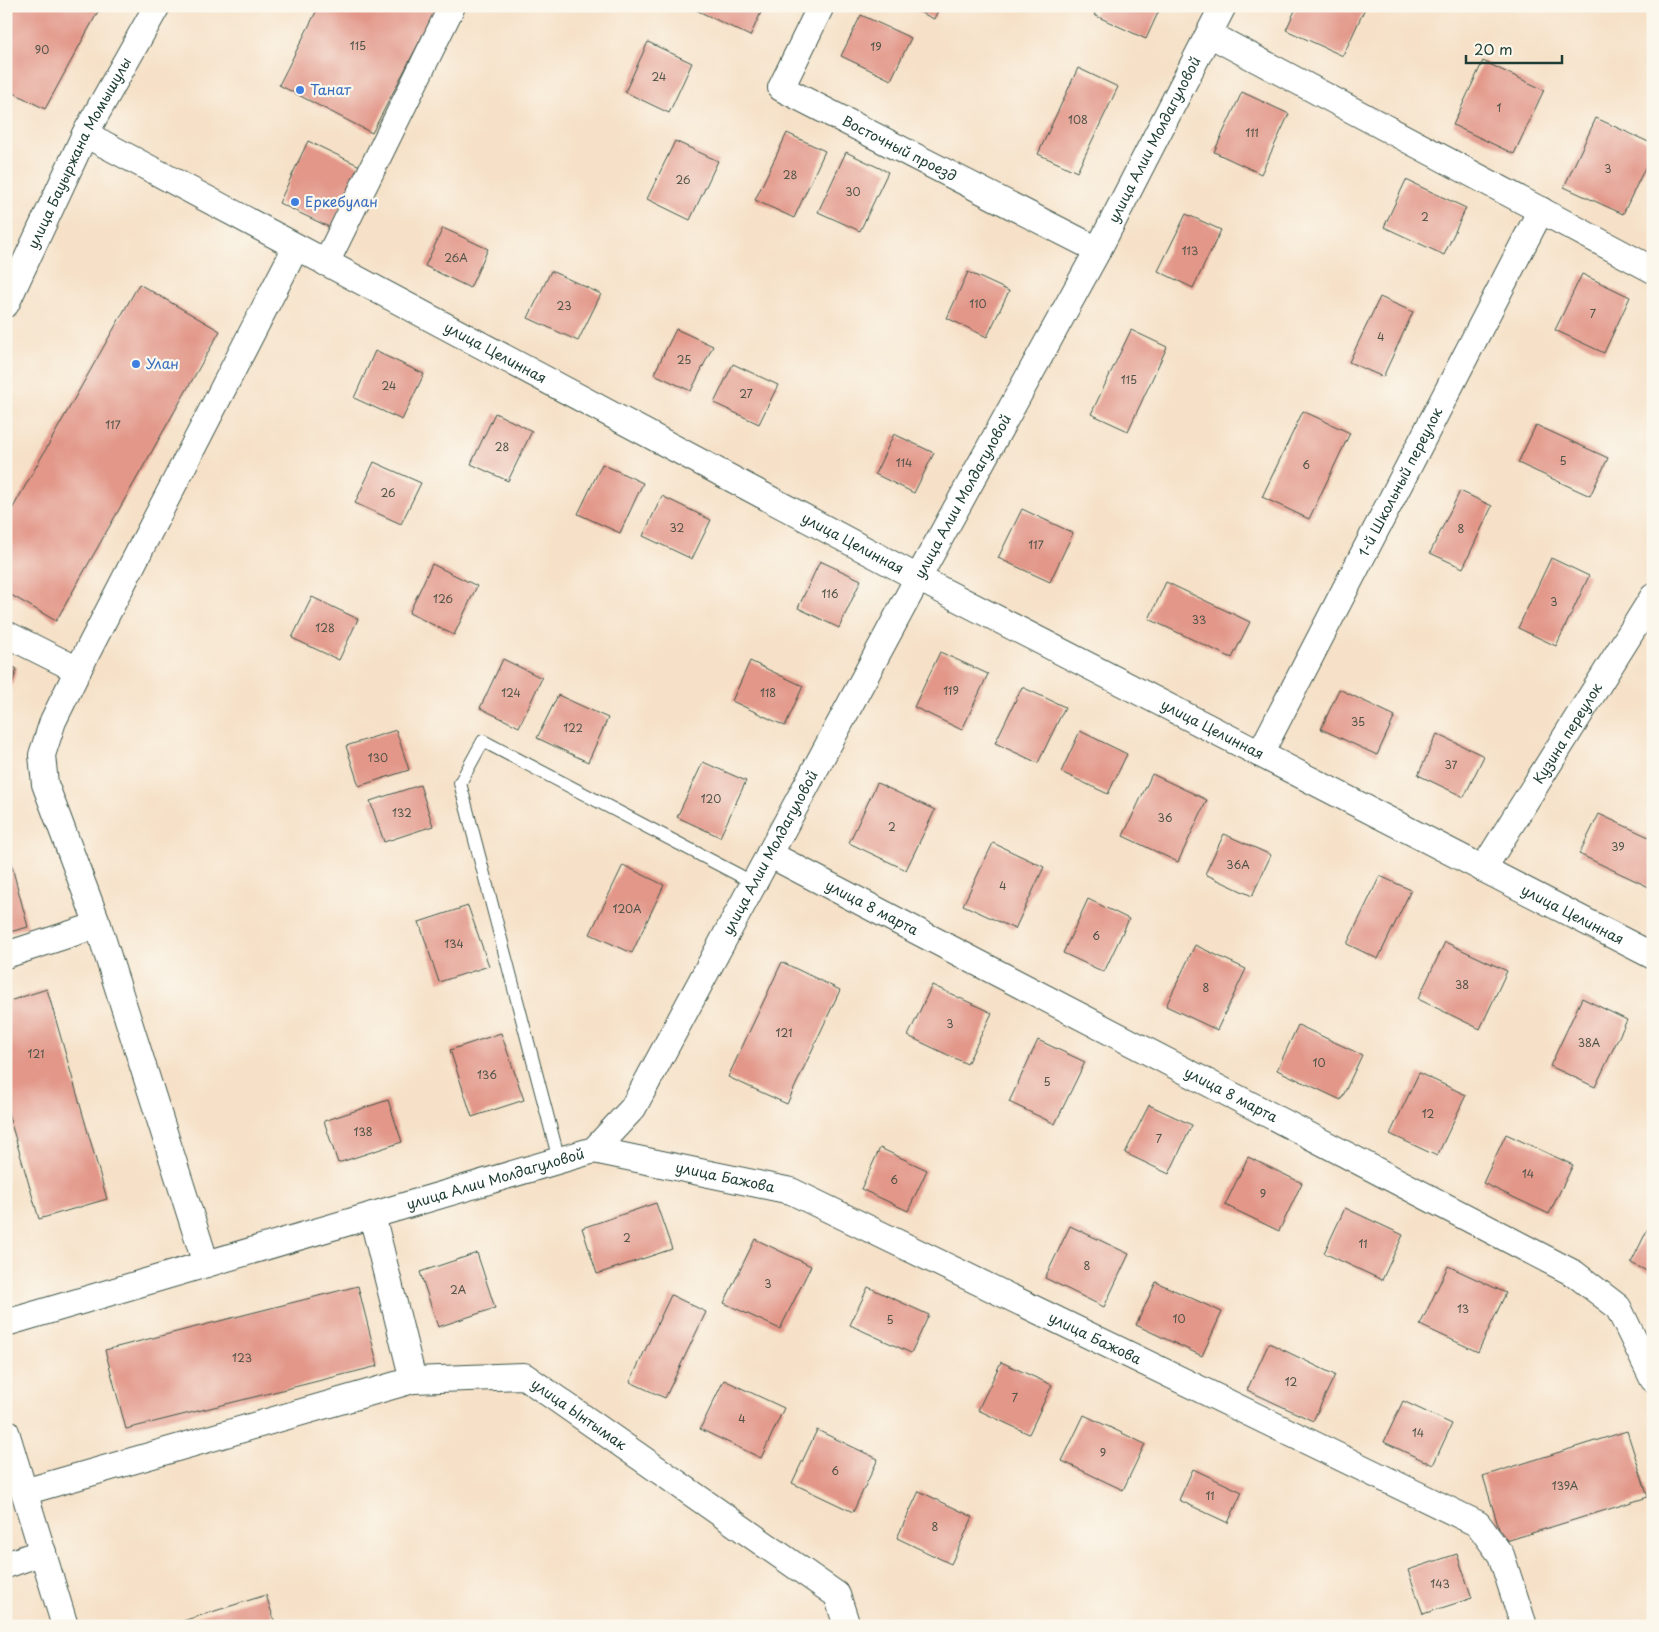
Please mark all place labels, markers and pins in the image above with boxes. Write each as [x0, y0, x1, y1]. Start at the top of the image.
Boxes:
place label: Танат [310, 79, 352, 100]
marker: Танат [294, 84, 306, 96]
place label: Еркебулан [305, 191, 378, 212]
marker: Еркебулан [289, 196, 301, 208]
place label: Улан [146, 353, 179, 374]
marker: Улан [130, 358, 142, 370]

